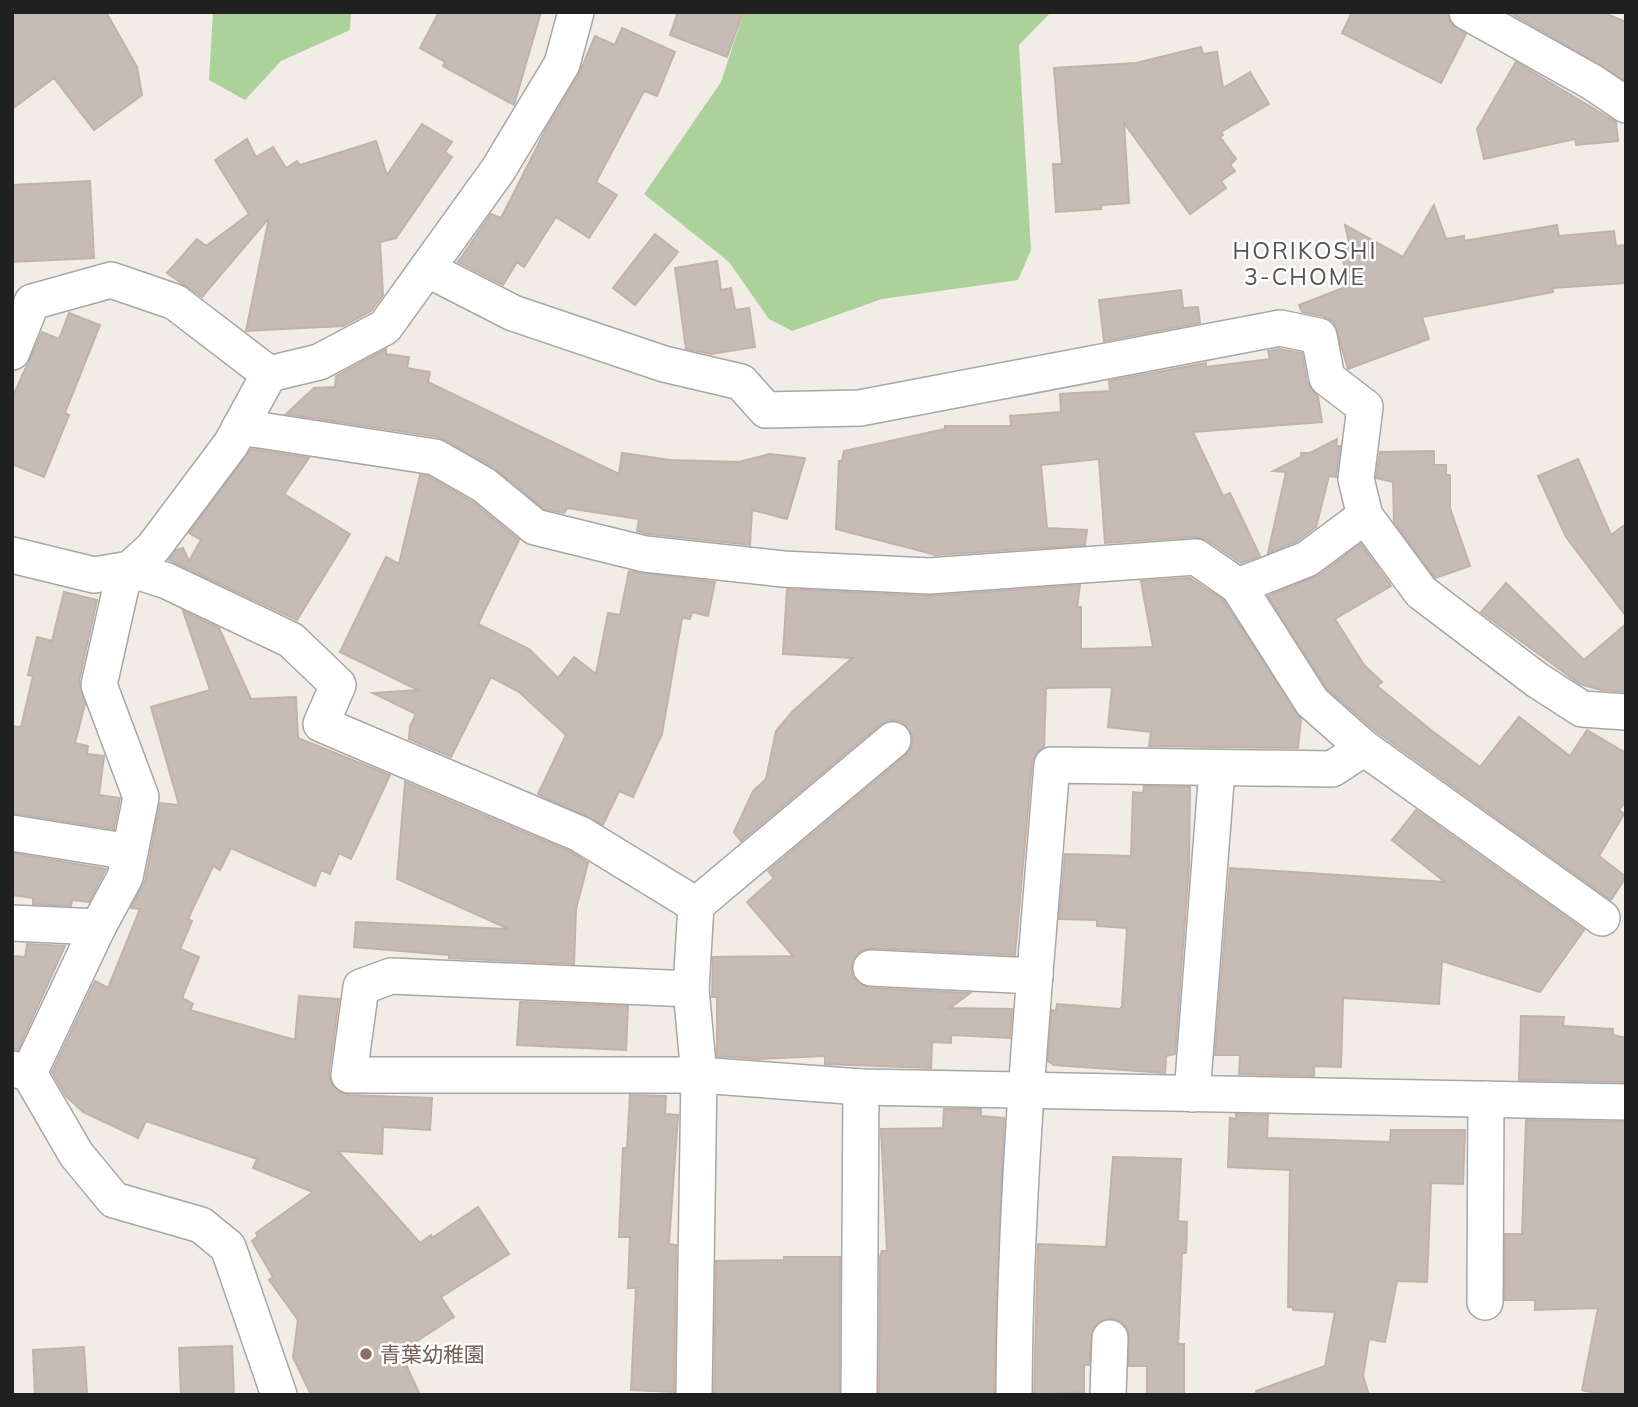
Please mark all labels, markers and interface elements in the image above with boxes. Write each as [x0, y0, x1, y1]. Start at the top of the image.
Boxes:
district label: HORIKOSHI 3-CHOME [1233, 236, 1377, 291]
place label: 青葉幼稚園 [380, 1341, 485, 1367]
marker: 青葉幼稚園 [358, 1346, 374, 1362]

